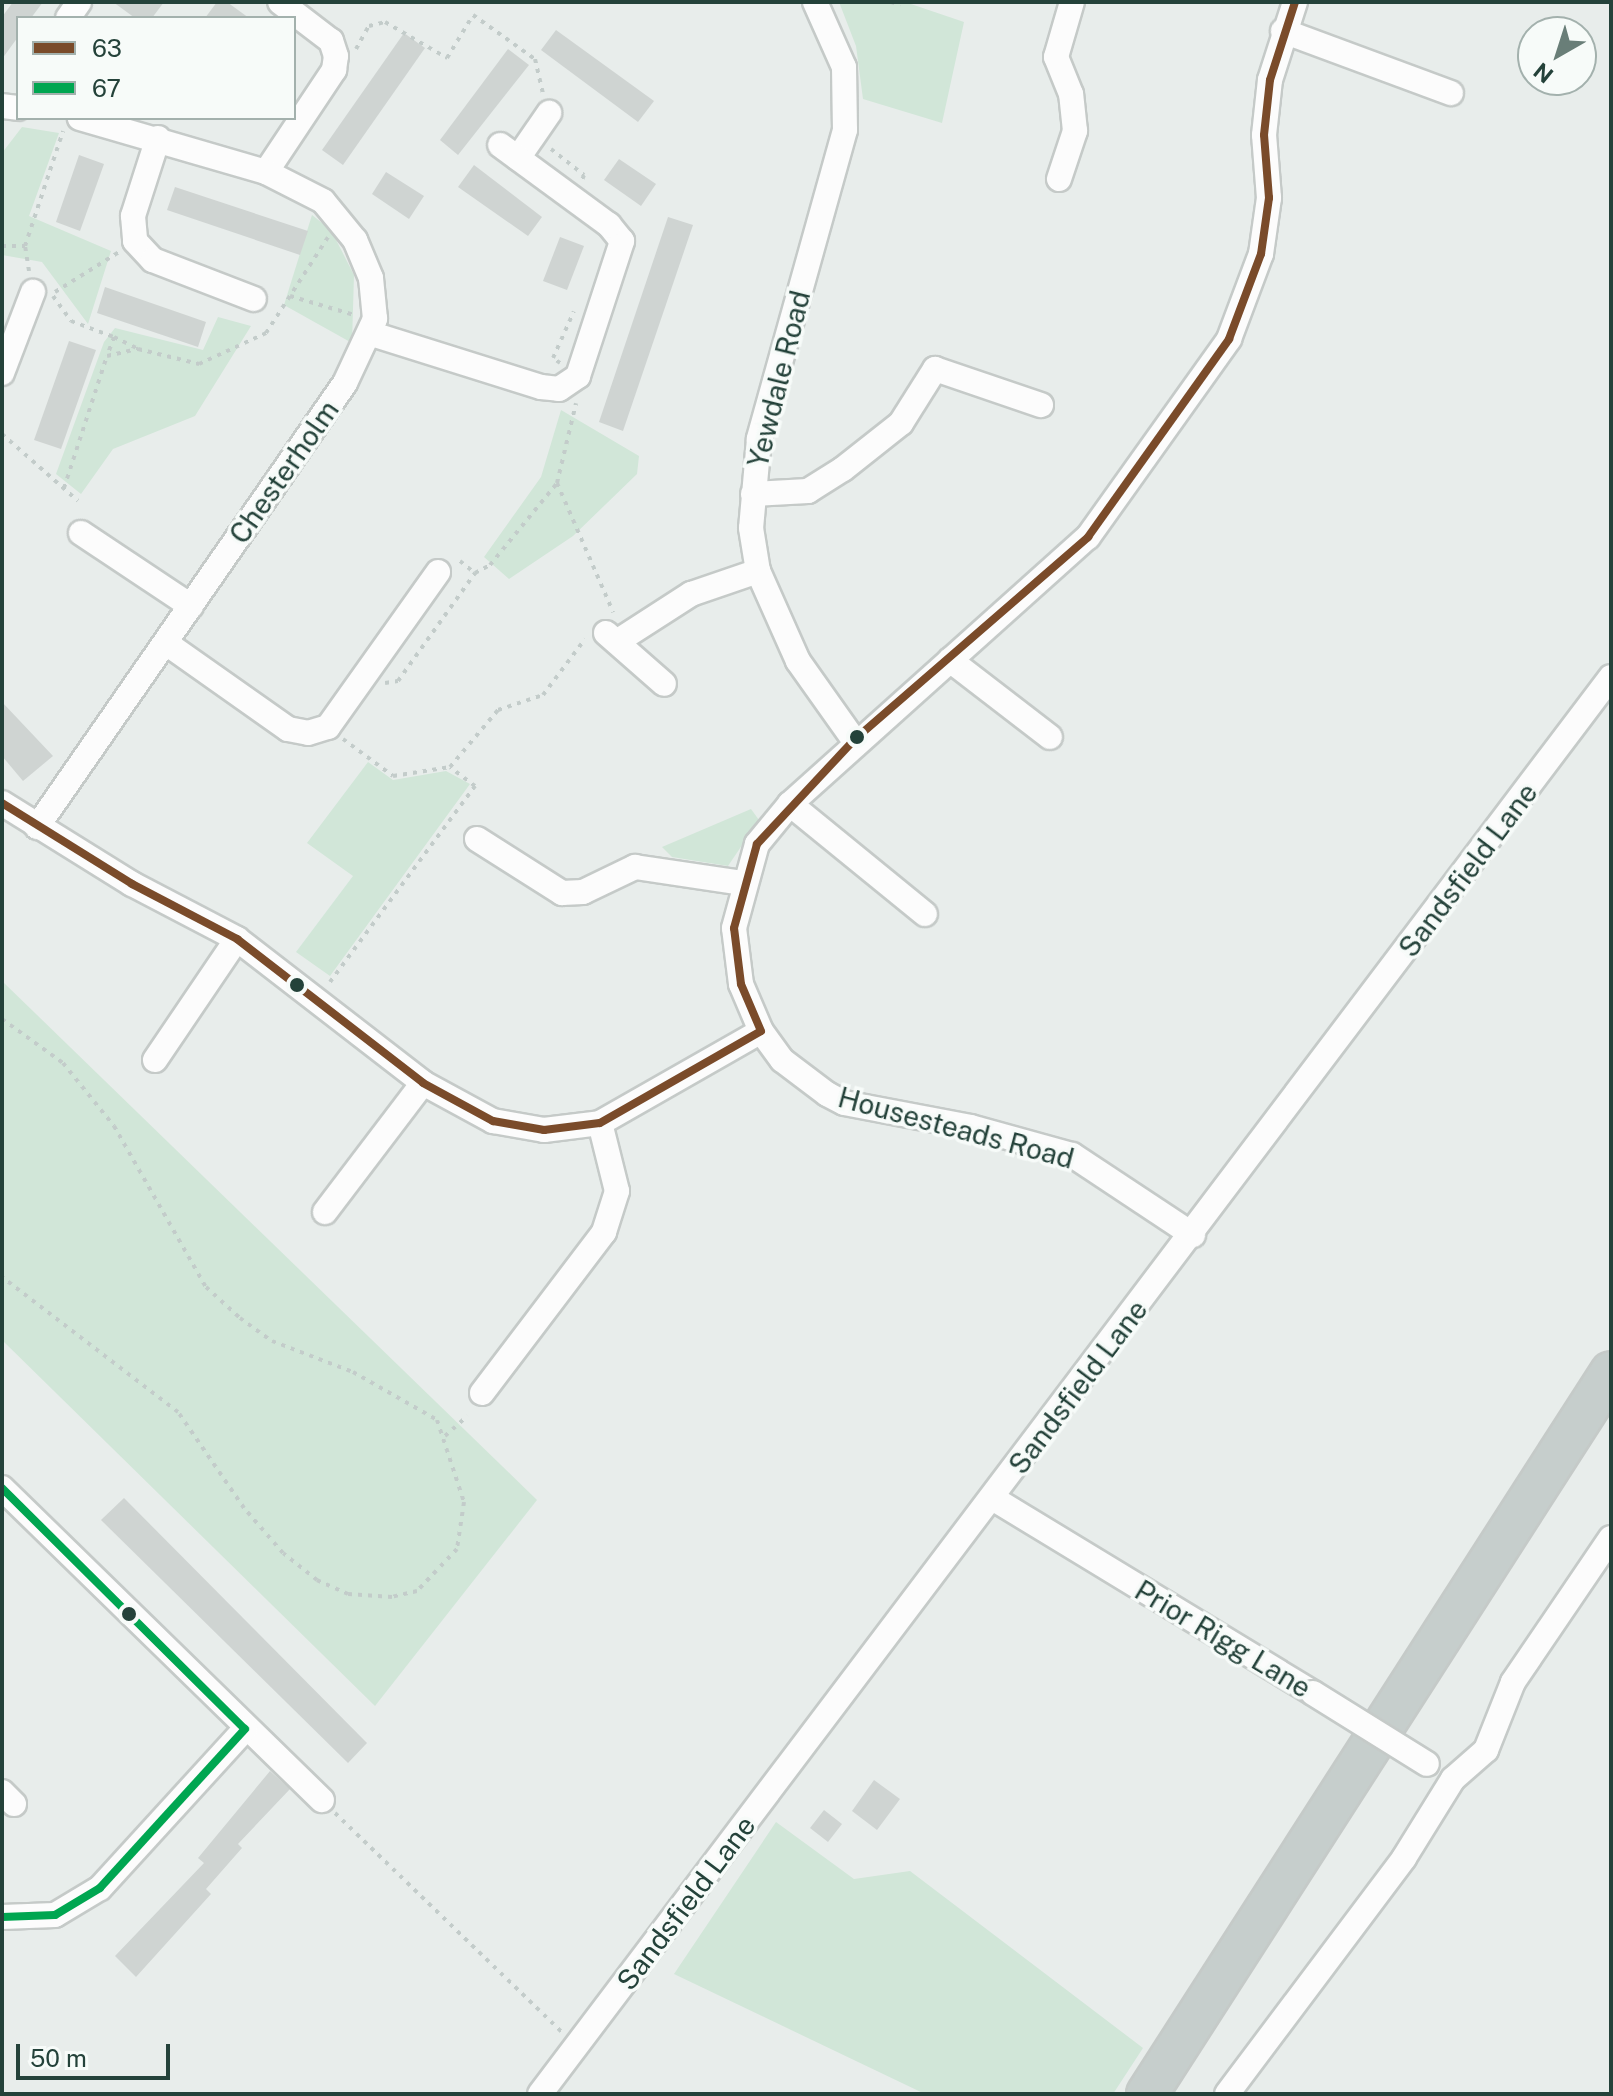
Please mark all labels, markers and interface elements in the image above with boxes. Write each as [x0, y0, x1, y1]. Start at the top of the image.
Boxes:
legend [16, 16, 296, 120]
north arrow [1517, 16, 1597, 96]
text: 63 [92, 34, 122, 62]
text: N [1528, 58, 1558, 89]
text: 67 [92, 74, 121, 102]
street label: Yewdale Road [741, 287, 817, 471]
street label: Chesterholm [222, 394, 346, 550]
unlabelled marker [849, 729, 865, 745]
street label: Sandsfield Lane [1392, 776, 1544, 964]
unlabelled marker [289, 977, 305, 993]
street label: Housesteads Road [834, 1080, 1078, 1176]
street label: Sandsfield Lane [1002, 1293, 1154, 1481]
street label: Prior Rigg Lane [1129, 1573, 1317, 1705]
unlabelled marker [121, 1606, 137, 1622]
street label: Sandsfield Lane [610, 1809, 762, 1997]
scale bar [20, 2028, 174, 2078]
text: 50 m [30, 2044, 87, 2072]

